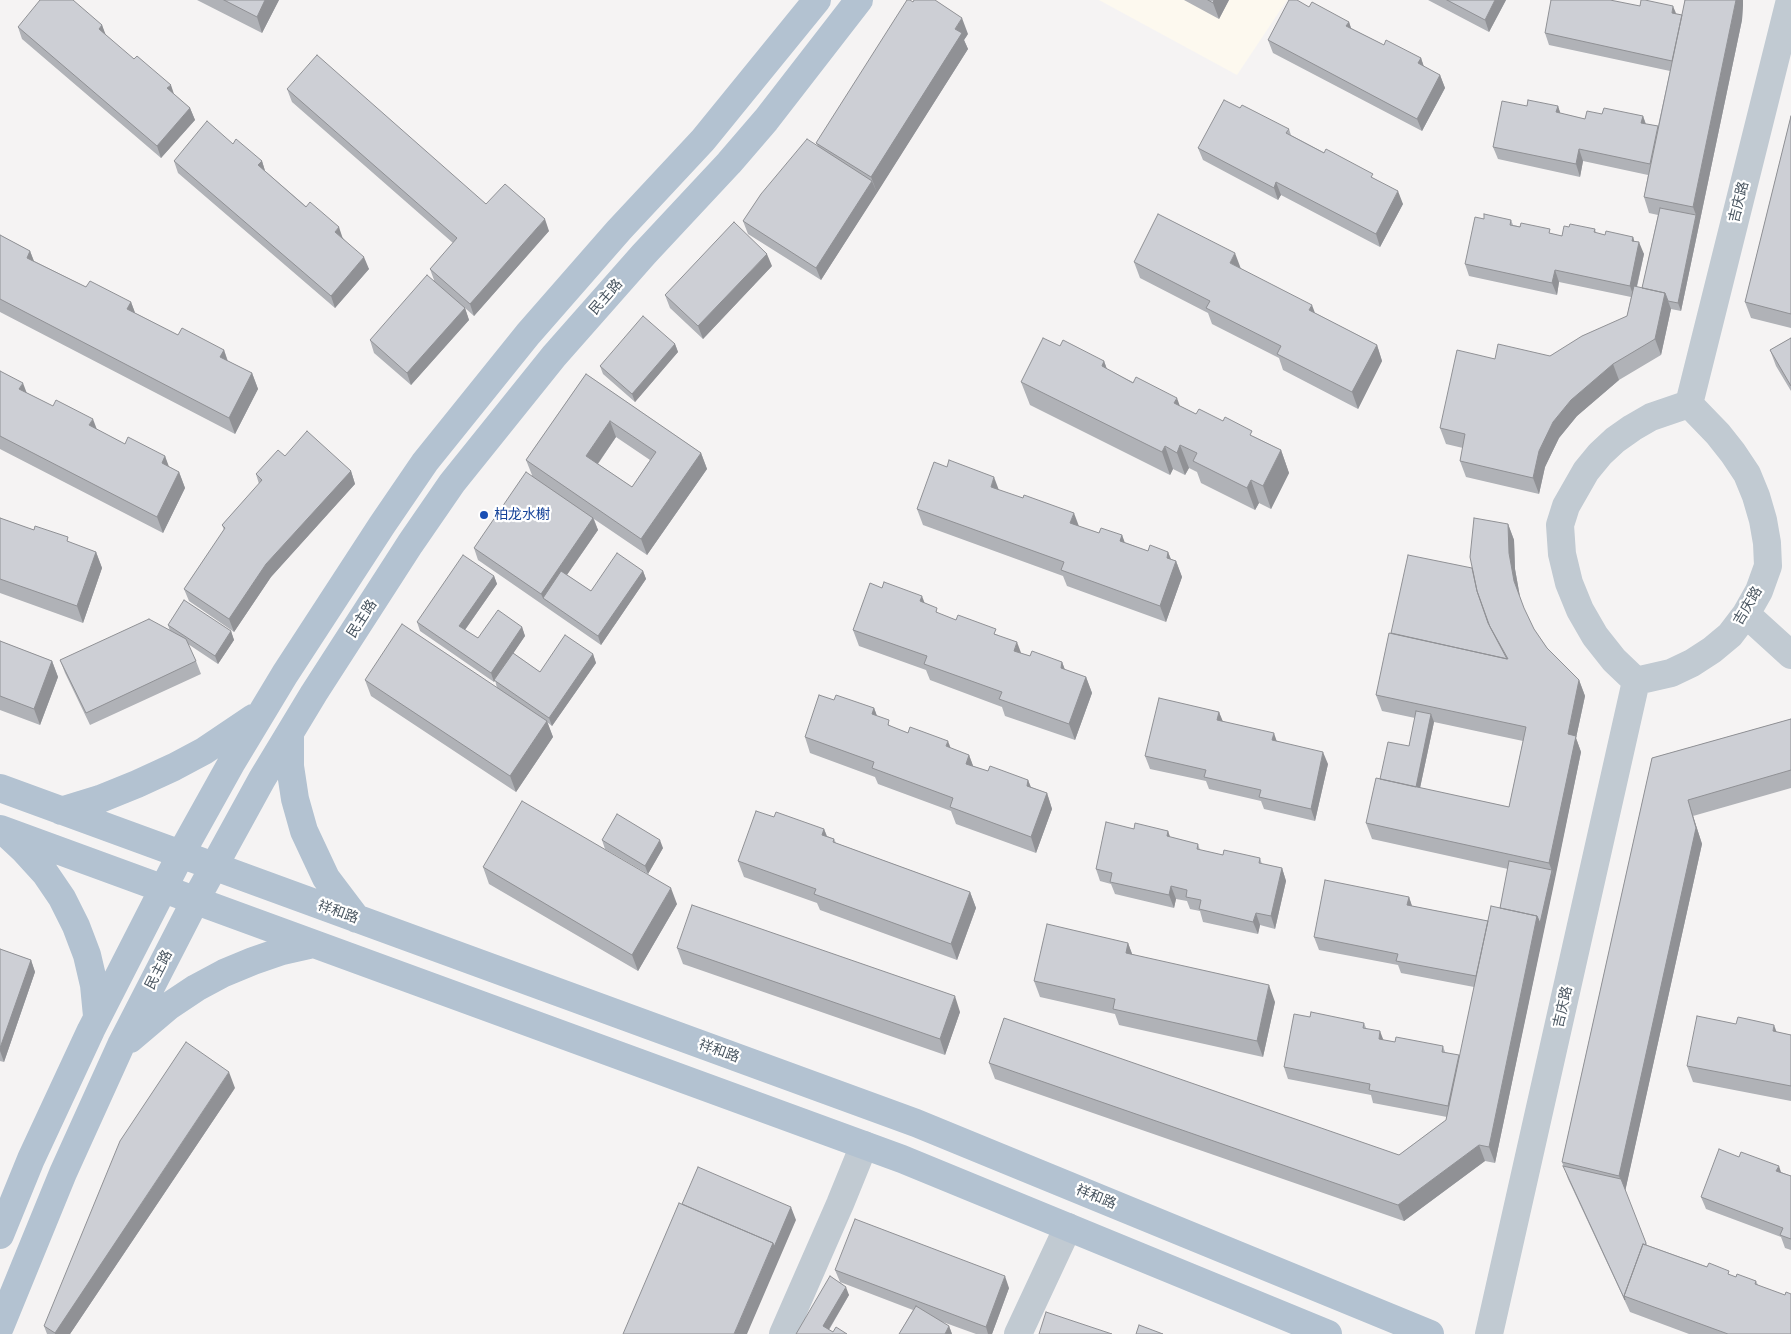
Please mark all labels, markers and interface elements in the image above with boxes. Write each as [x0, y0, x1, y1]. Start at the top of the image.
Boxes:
street label: 吉庆路 [1726, 180, 1752, 224]
street label: 民主路 [586, 276, 626, 318]
place label: 柏龙水榭 [494, 507, 550, 523]
marker: 柏龙水榭 [478, 509, 490, 521]
street label: 吉庆路 [1730, 584, 1766, 628]
street label: 民主路 [344, 597, 380, 641]
street label: 祥和路 [315, 897, 361, 927]
street label: 民主路 [142, 947, 176, 993]
street label: 吉庆路 [1550, 985, 1576, 1029]
street label: 祥和路 [696, 1036, 742, 1066]
street label: 祥和路 [1073, 1181, 1119, 1213]

